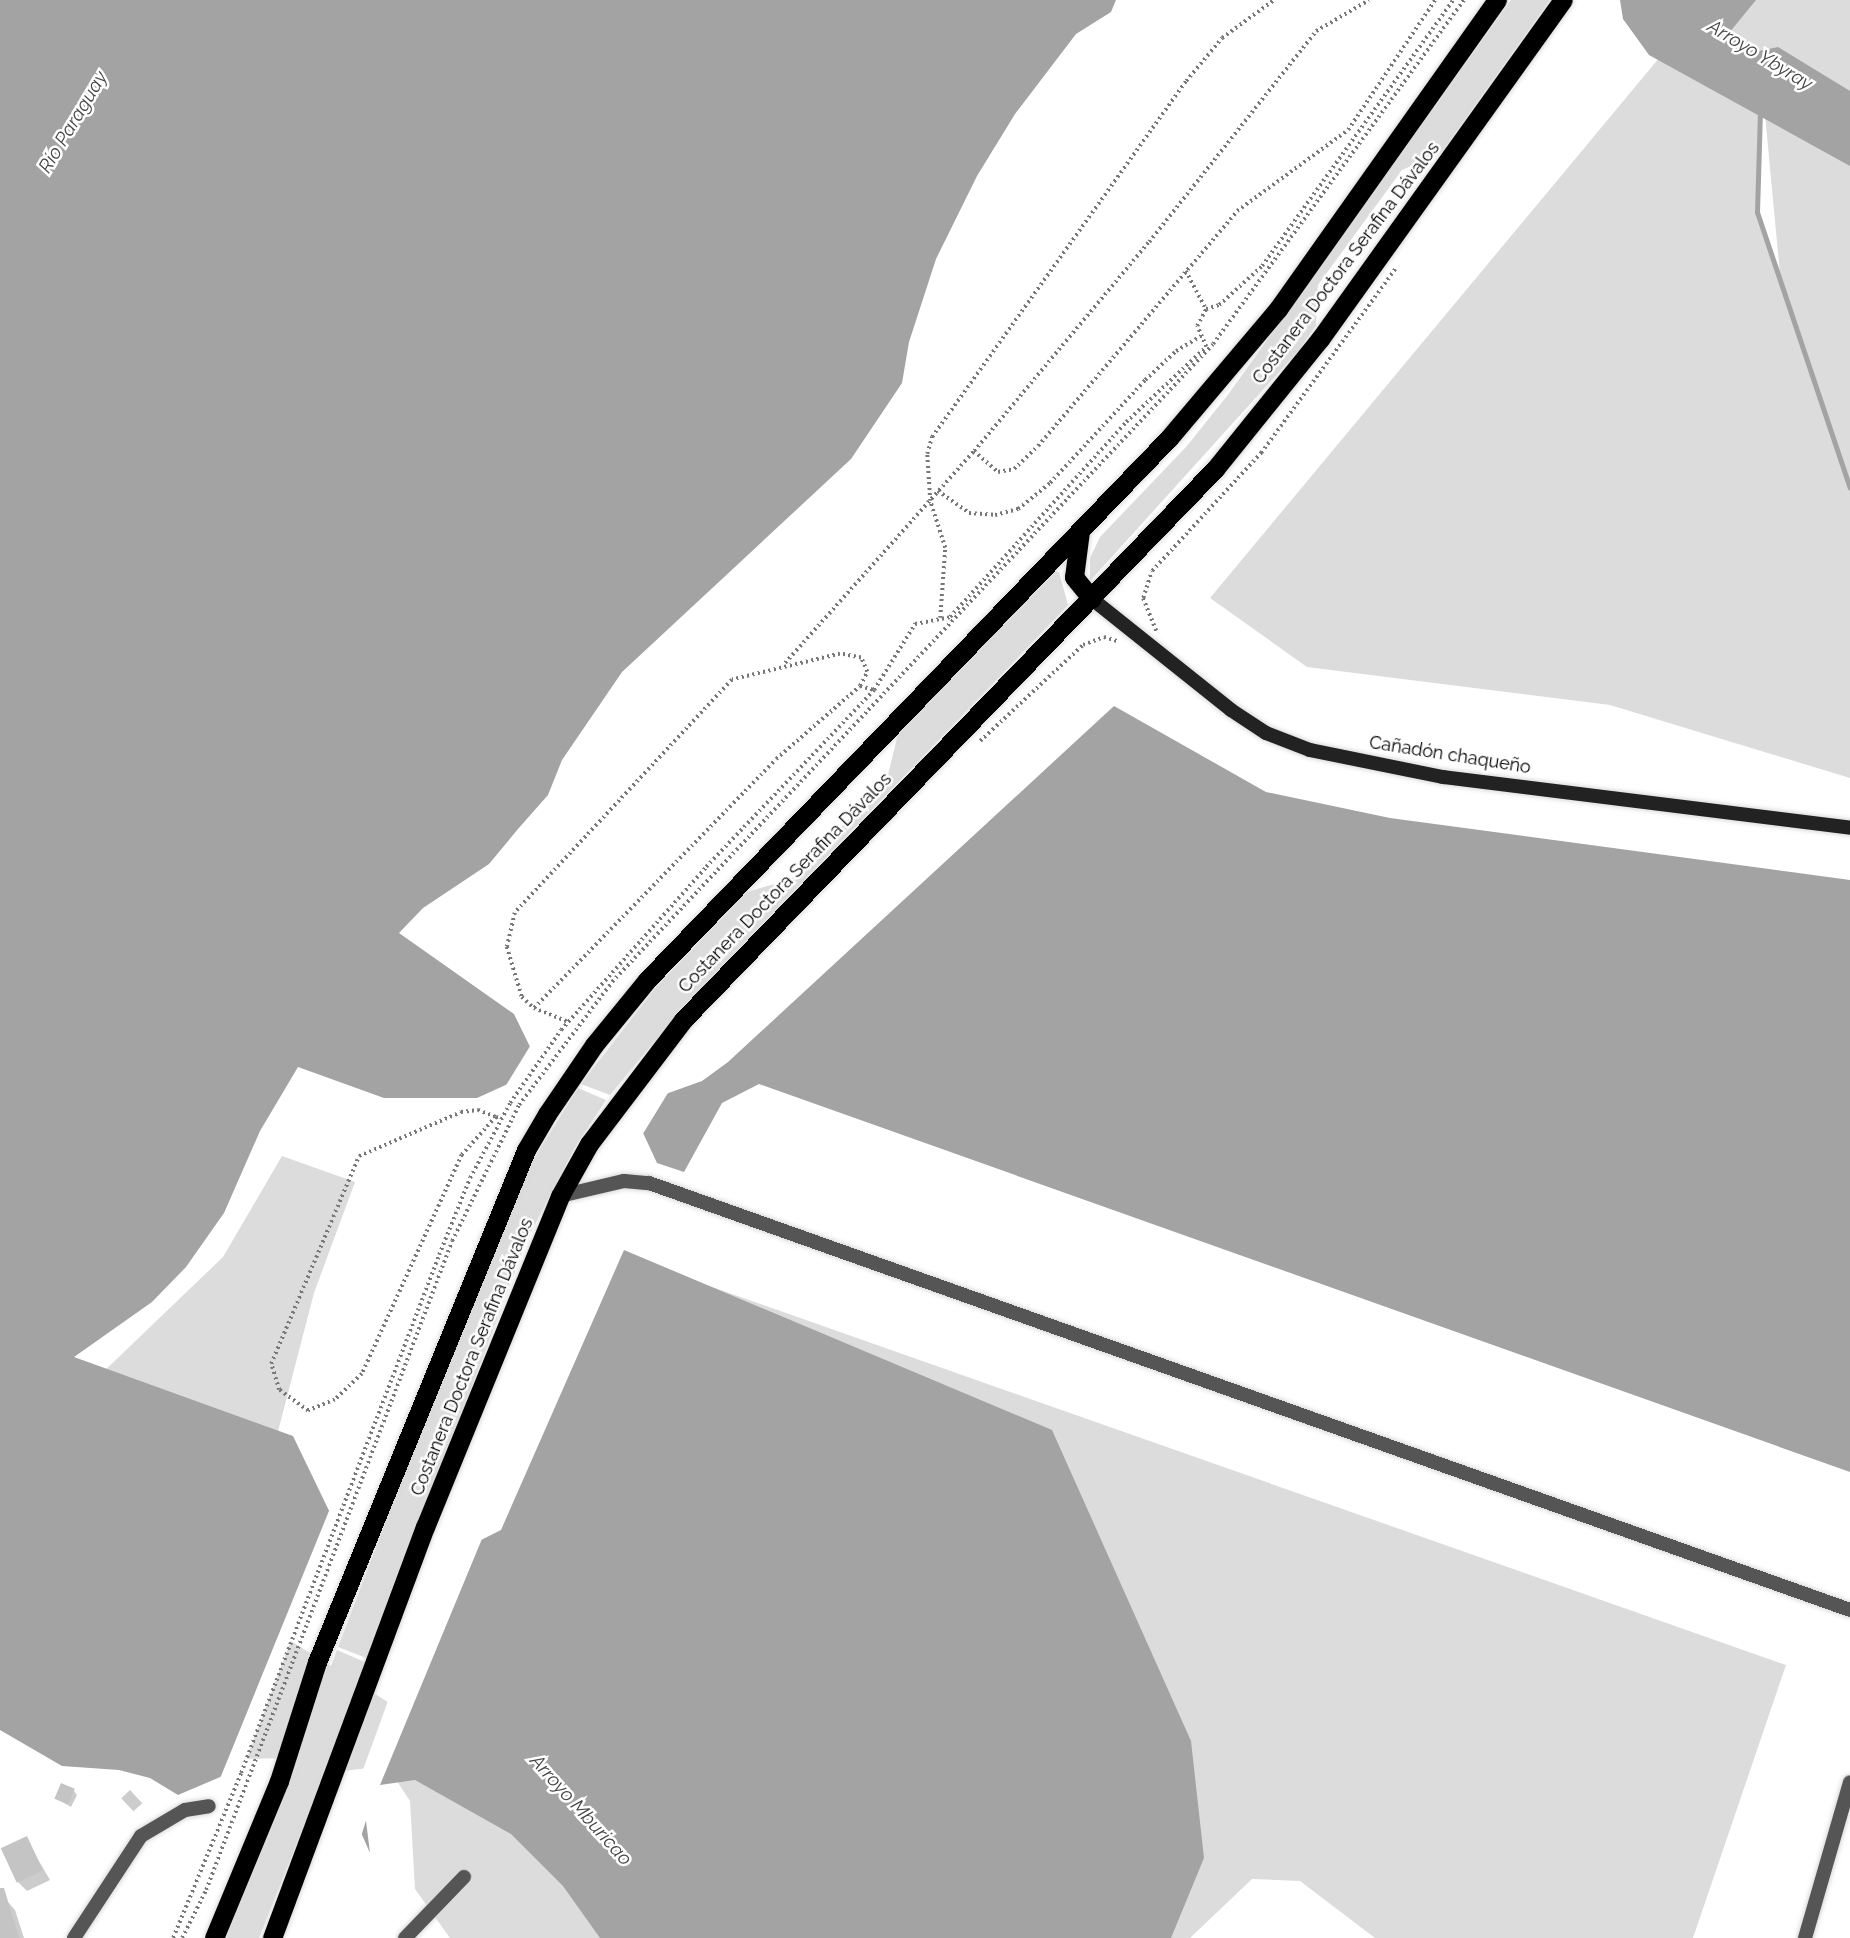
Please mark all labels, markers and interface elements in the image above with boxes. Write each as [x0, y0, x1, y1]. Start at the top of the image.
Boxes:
water label: Arroyo Ybyray [1703, 15, 1817, 95]
water label: Río Paraguay [34, 67, 112, 177]
street label: Costanera Doctora Serafina Dávalos [1248, 138, 1444, 388]
street label: Cañadón chaqueño [1368, 732, 1532, 778]
street label: Costanera Doctora Serafina Dávalos [674, 769, 896, 997]
street label: Costanera Doctora Serafina Dávalos [406, 1215, 538, 1499]
water label: Arroyo Mburicao [525, 1750, 637, 1870]

